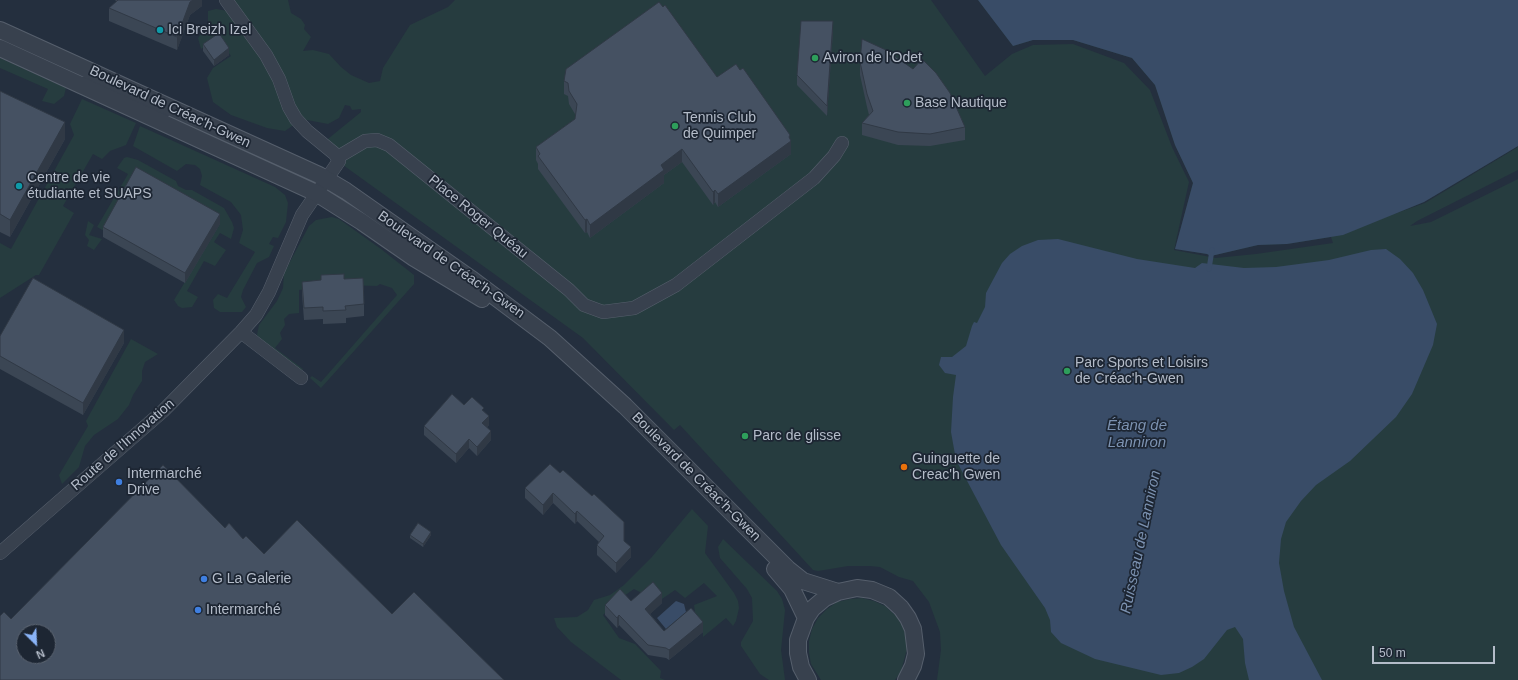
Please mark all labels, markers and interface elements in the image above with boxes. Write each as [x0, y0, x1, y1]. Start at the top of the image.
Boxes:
place label: Ici Breizh Izel [168, 22, 251, 38]
marker: Ici Breizh Izel [155, 25, 165, 35]
place label: Aviron de l'Odet [823, 50, 922, 66]
marker: Aviron de l'Odet [810, 53, 820, 63]
street label: Boulevard de Créac'h-Gwen [87, 62, 253, 152]
place label: Base Nautique [915, 95, 1007, 111]
marker: Base Nautique [902, 98, 912, 108]
place label: Tennis Club de Quimper [683, 110, 756, 142]
marker: Tennis Club de Quimper [670, 121, 680, 131]
place label: Centre de vie étudiante et SUAPS [27, 170, 152, 202]
street label: Place Roger Quéau [425, 172, 531, 262]
marker: Centre de vie étudiante et SUAPS [14, 181, 24, 191]
street label: Boulevard de Créac'h-Gwen [374, 208, 528, 322]
place label: Parc Sports et Loisirs de Créac'h-Gwen [1075, 355, 1208, 388]
marker: Parc Sports et Loisirs de Créac'h-Gwen [1062, 366, 1072, 376]
street label: Route de l'Innovation [68, 396, 178, 494]
street label: Boulevard de Créac'h-Gwen [628, 409, 764, 545]
water label: Étang de Lanniron [1107, 417, 1167, 452]
place label: Parc de glisse [753, 428, 841, 444]
marker: Parc de glisse [740, 431, 750, 441]
place label: Guinguette de Creac'h Gwen [912, 451, 1000, 484]
marker: Guinguette de Creac'h Gwen [899, 462, 909, 472]
place label: Intermarché Drive [127, 466, 202, 498]
water label: Ruisseau de Lanniron [1117, 469, 1165, 615]
marker: Intermarché Drive [114, 477, 124, 487]
place label: G La Galerie [212, 571, 291, 587]
marker: G La Galerie [199, 574, 209, 584]
place label: Intermarché [206, 602, 281, 618]
marker: Intermarché [193, 605, 203, 615]
north arrow [16, 624, 56, 664]
scale bar [1374, 638, 1497, 664]
text: 50 m [1379, 646, 1406, 660]
text: N [34, 647, 47, 661]

